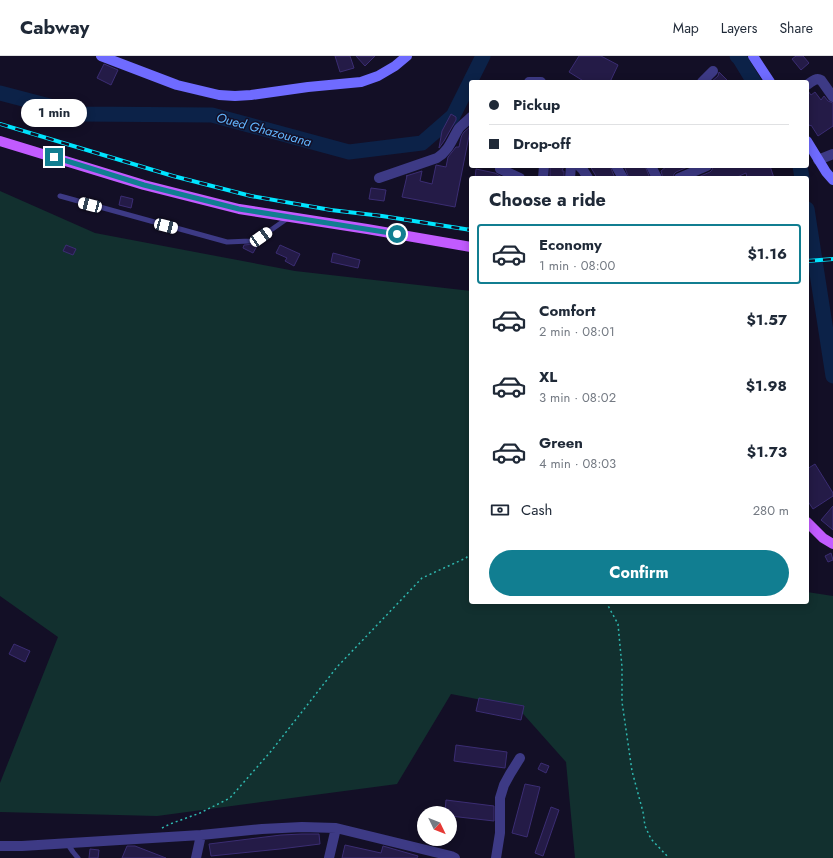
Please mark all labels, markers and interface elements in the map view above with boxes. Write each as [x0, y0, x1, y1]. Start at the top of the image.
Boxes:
text: Cabway [20, 14, 90, 41]
text: Map [673, 18, 699, 38]
text: Layers [721, 18, 757, 38]
text: Share [779, 18, 813, 38]
text: Pickup [513, 94, 560, 116]
callout: 1 min [21, 99, 87, 127]
text: 1 min [38, 103, 70, 122]
water label: Oued Ghazouana [214, 108, 314, 151]
text: Drop-off [513, 133, 571, 155]
route end [45, 148, 63, 166]
text: Choose a ride [489, 187, 606, 213]
car [77, 196, 103, 214]
car [153, 217, 179, 235]
car [248, 225, 274, 249]
route start [388, 225, 406, 243]
text: Economy [539, 234, 602, 256]
icon: car [491, 236, 527, 272]
text: $1.16 [748, 243, 787, 265]
text: 1 min · 08:00 [539, 256, 615, 275]
text: Comfort [539, 300, 596, 322]
icon: car [491, 302, 527, 338]
text: $1.57 [746, 309, 787, 331]
text: 2 min · 08:01 [539, 322, 615, 341]
text: XL [539, 366, 557, 388]
icon: car [491, 368, 527, 404]
text: $1.98 [746, 375, 787, 397]
text: 3 min · 08:02 [539, 388, 616, 407]
text: Green [539, 432, 583, 454]
icon: car [491, 434, 527, 470]
text: $1.73 [747, 441, 787, 463]
text: 4 min · 08:03 [539, 454, 616, 473]
icon: cash [489, 499, 511, 521]
text: Cash [521, 499, 552, 521]
text: 280 m [753, 501, 789, 520]
button: Confirm [489, 550, 789, 596]
north arrow [417, 806, 457, 846]
map controls [417, 806, 457, 846]

